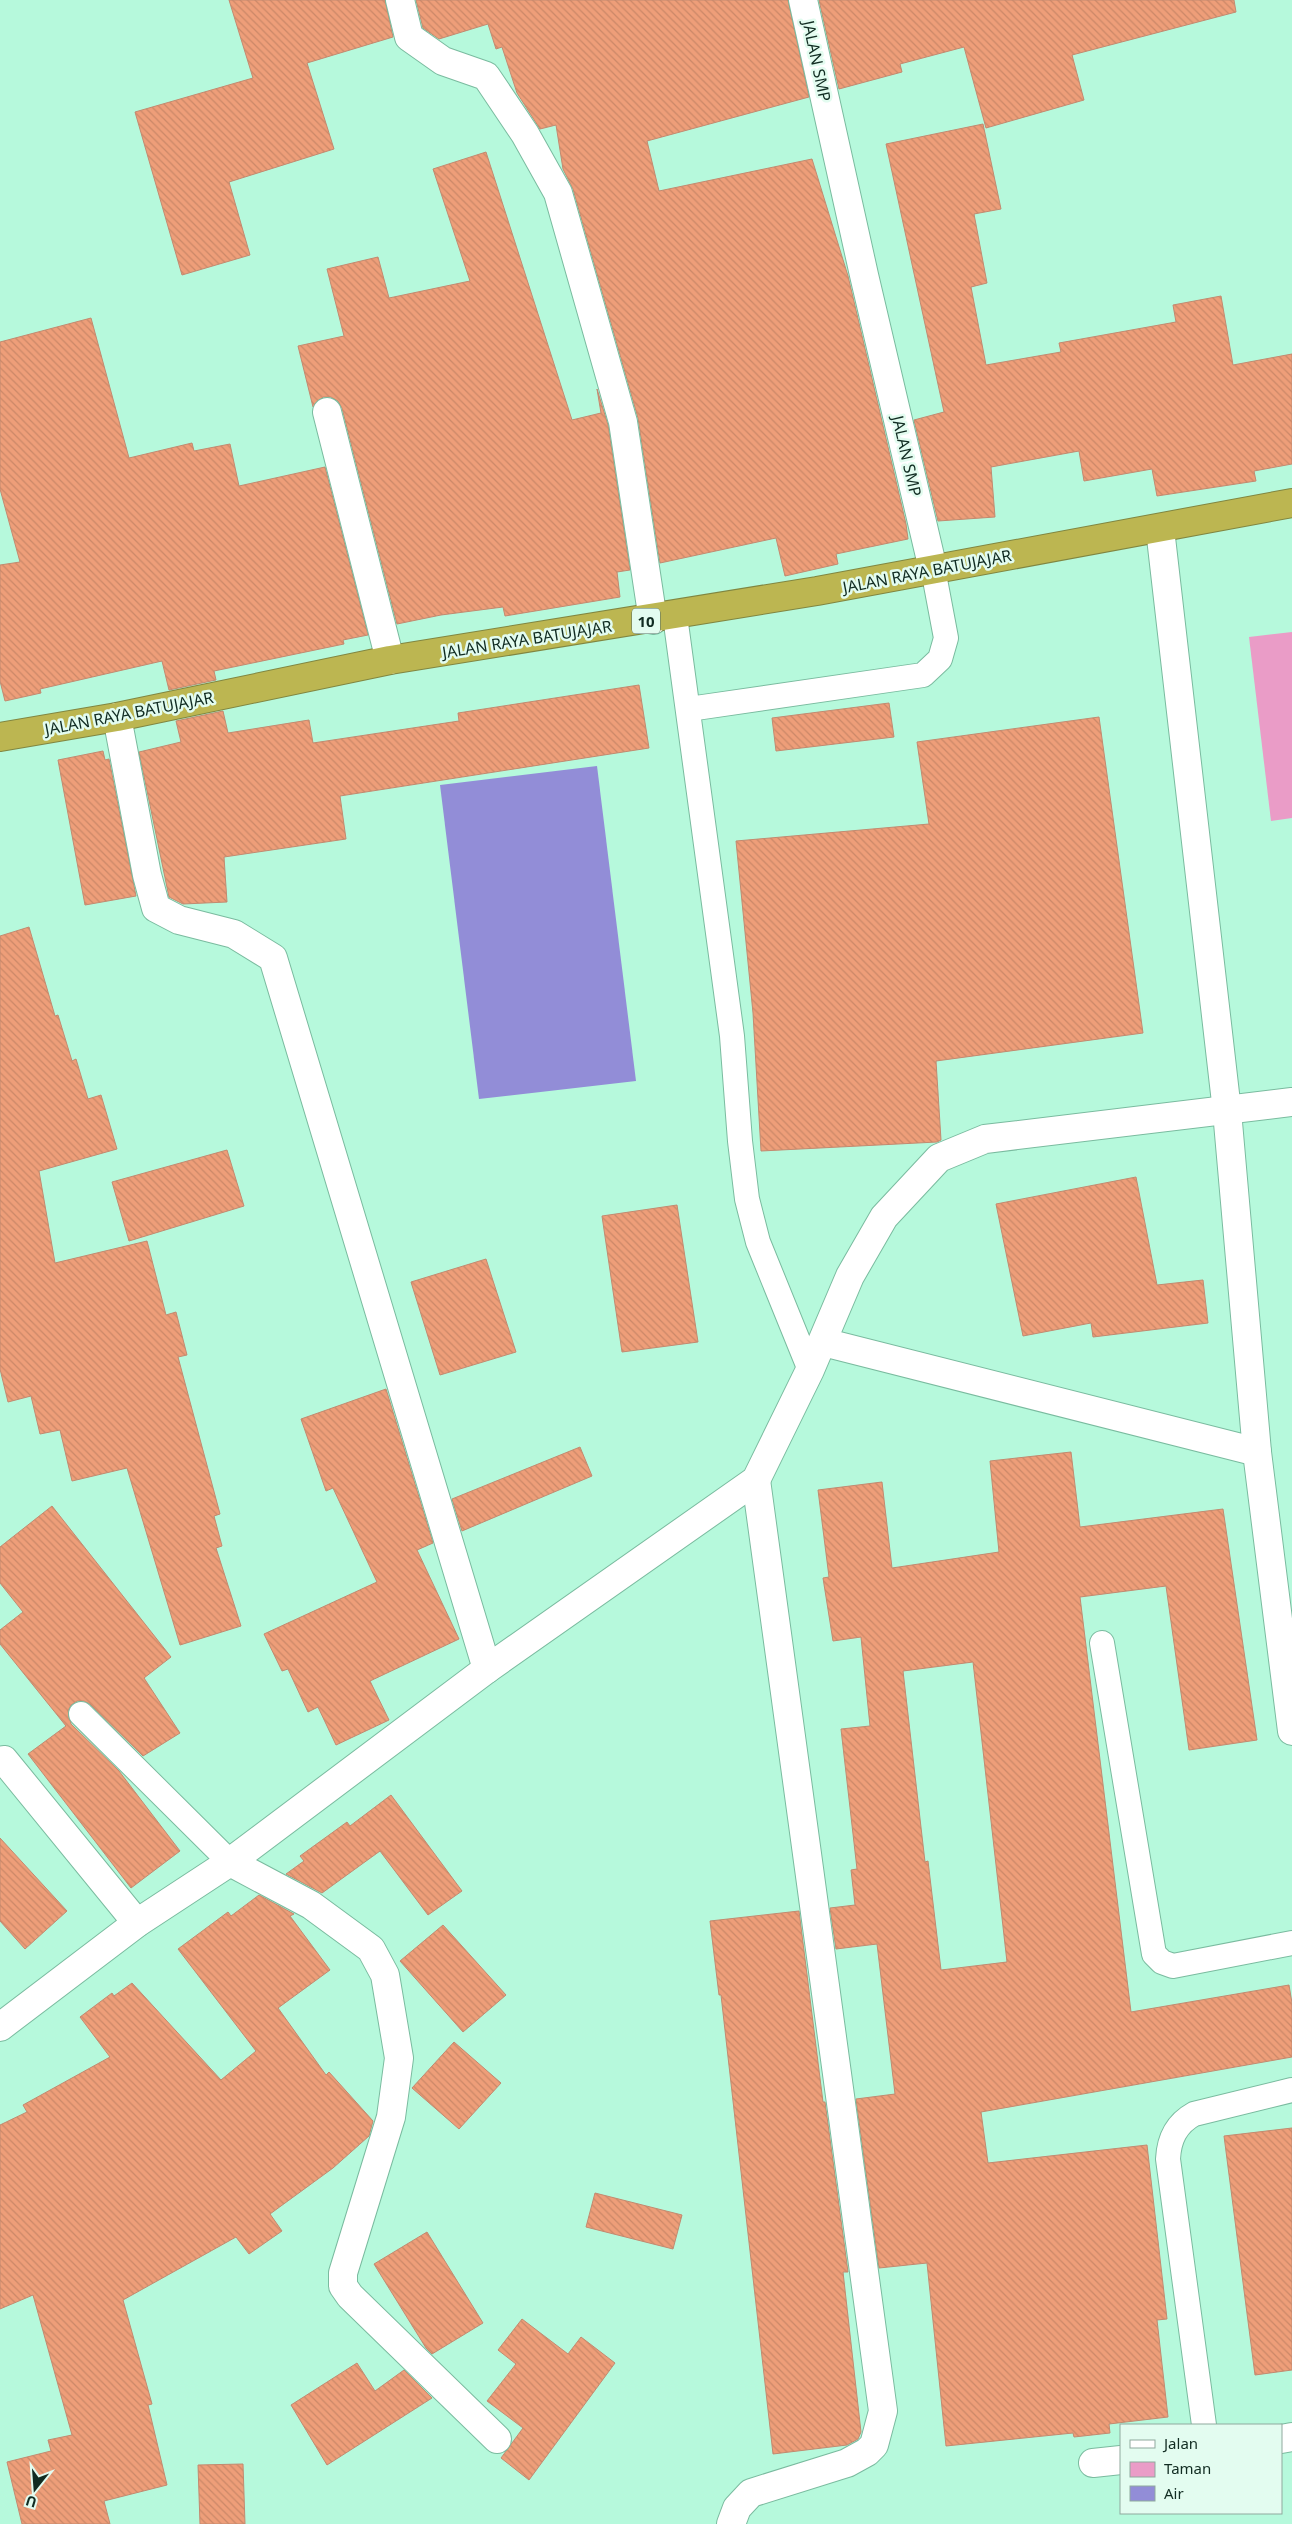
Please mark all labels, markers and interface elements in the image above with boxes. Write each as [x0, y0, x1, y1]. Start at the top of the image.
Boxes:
street label: JALAN SMP [797, 16, 836, 104]
street label: JALAN SMP [887, 411, 927, 499]
street label: JALAN RAYA BATUJAJAR [839, 544, 1013, 599]
road number: 10 [632, 608, 660, 634]
street label: JALAN RAYA BATUJAJAR [439, 615, 613, 664]
street label: JALAN RAYA BATUJAJAR [41, 686, 215, 741]
legend [1120, 2424, 1282, 2514]
text: Jalan [1162, 2433, 1198, 2453]
text: Taman [1164, 2458, 1211, 2478]
north arrow [10, 2464, 60, 2514]
text: Air [1164, 2483, 1184, 2503]
text: U [23, 2491, 39, 2513]

